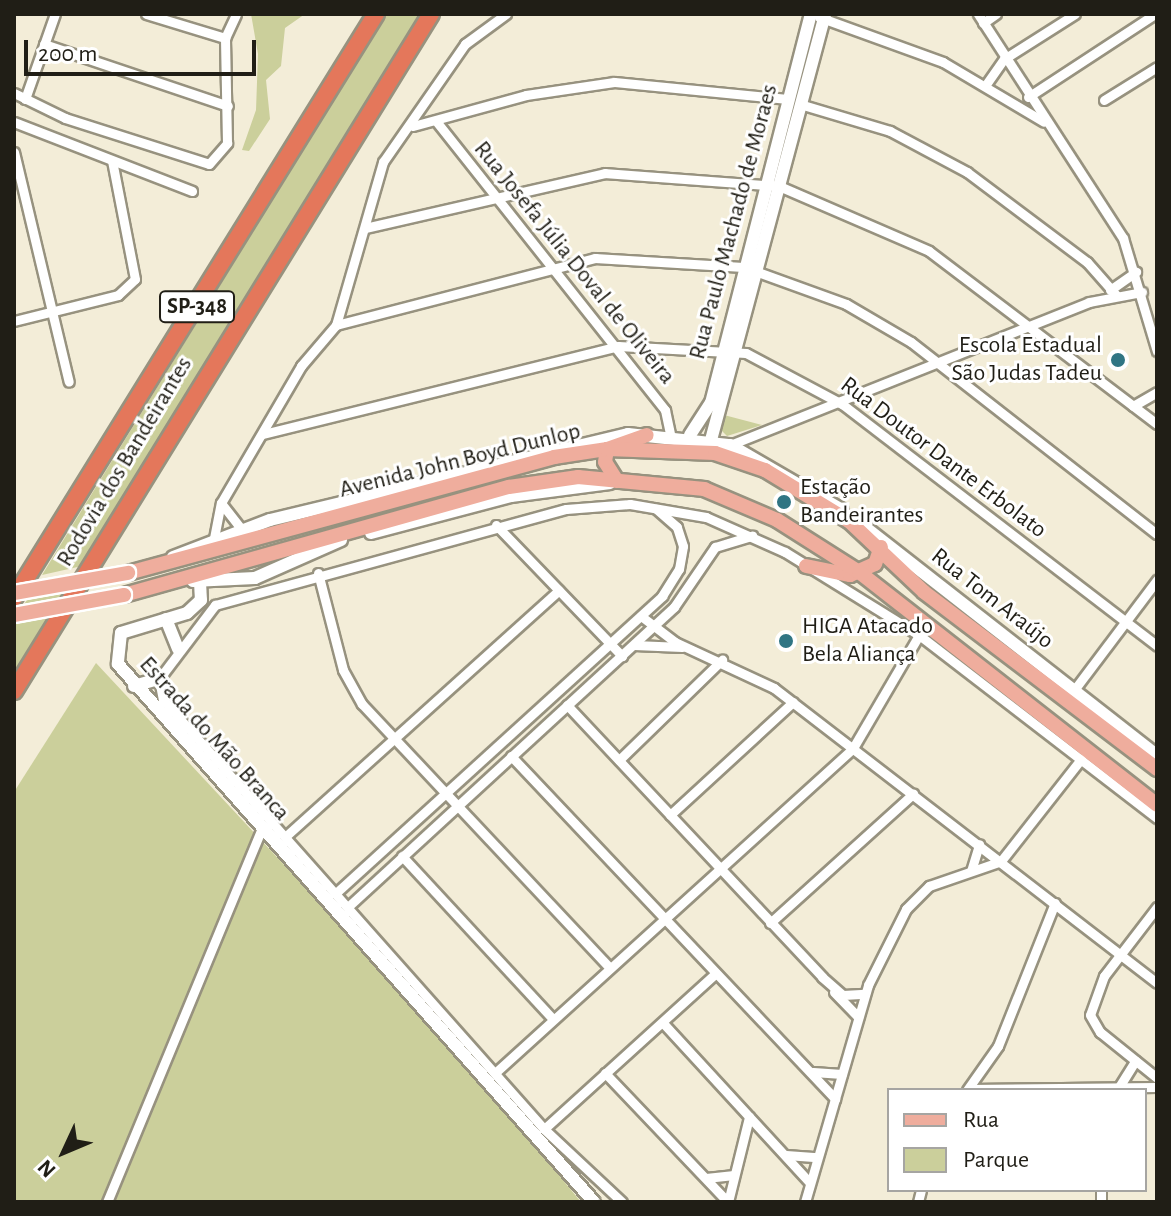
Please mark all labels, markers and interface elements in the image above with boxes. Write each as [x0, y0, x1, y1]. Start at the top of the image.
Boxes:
scale bar [28, 24, 260, 74]
text: 200 m [38, 42, 97, 66]
street label: Rua Paulo Machado de Moraes [683, 81, 785, 363]
street label: Rua Josefa Júlia Doval de Oliveira [467, 136, 681, 390]
road number: SP-348 [159, 289, 235, 325]
place label: Escola Estadual São Judas Tadeu [952, 332, 1102, 388]
marker: Escola Estadual São Judas Tadeu [1109, 351, 1127, 369]
street label: Rodovia dos Bandeirantes [51, 352, 199, 572]
street label: Rua Doutor Dante Erbolato [834, 371, 1052, 545]
street label: Avenida John Boyd Dunlop [336, 417, 584, 505]
place label: Estação Bandeirantes [800, 474, 923, 530]
marker: Estação Bandeirantes [775, 493, 793, 511]
street label: Rua Tom Araújo [925, 542, 1059, 656]
place label: HIGA Atacado Bela Aliança [802, 613, 933, 669]
marker: HIGA Atacado Bela Aliança [777, 632, 795, 650]
street label: Estrada do Mão Branca [133, 651, 295, 827]
legend [887, 1088, 1147, 1192]
text: Rua [963, 1108, 999, 1132]
north arrow [24, 1112, 104, 1192]
text: Parque [963, 1148, 1029, 1172]
text: N [34, 1156, 60, 1182]

